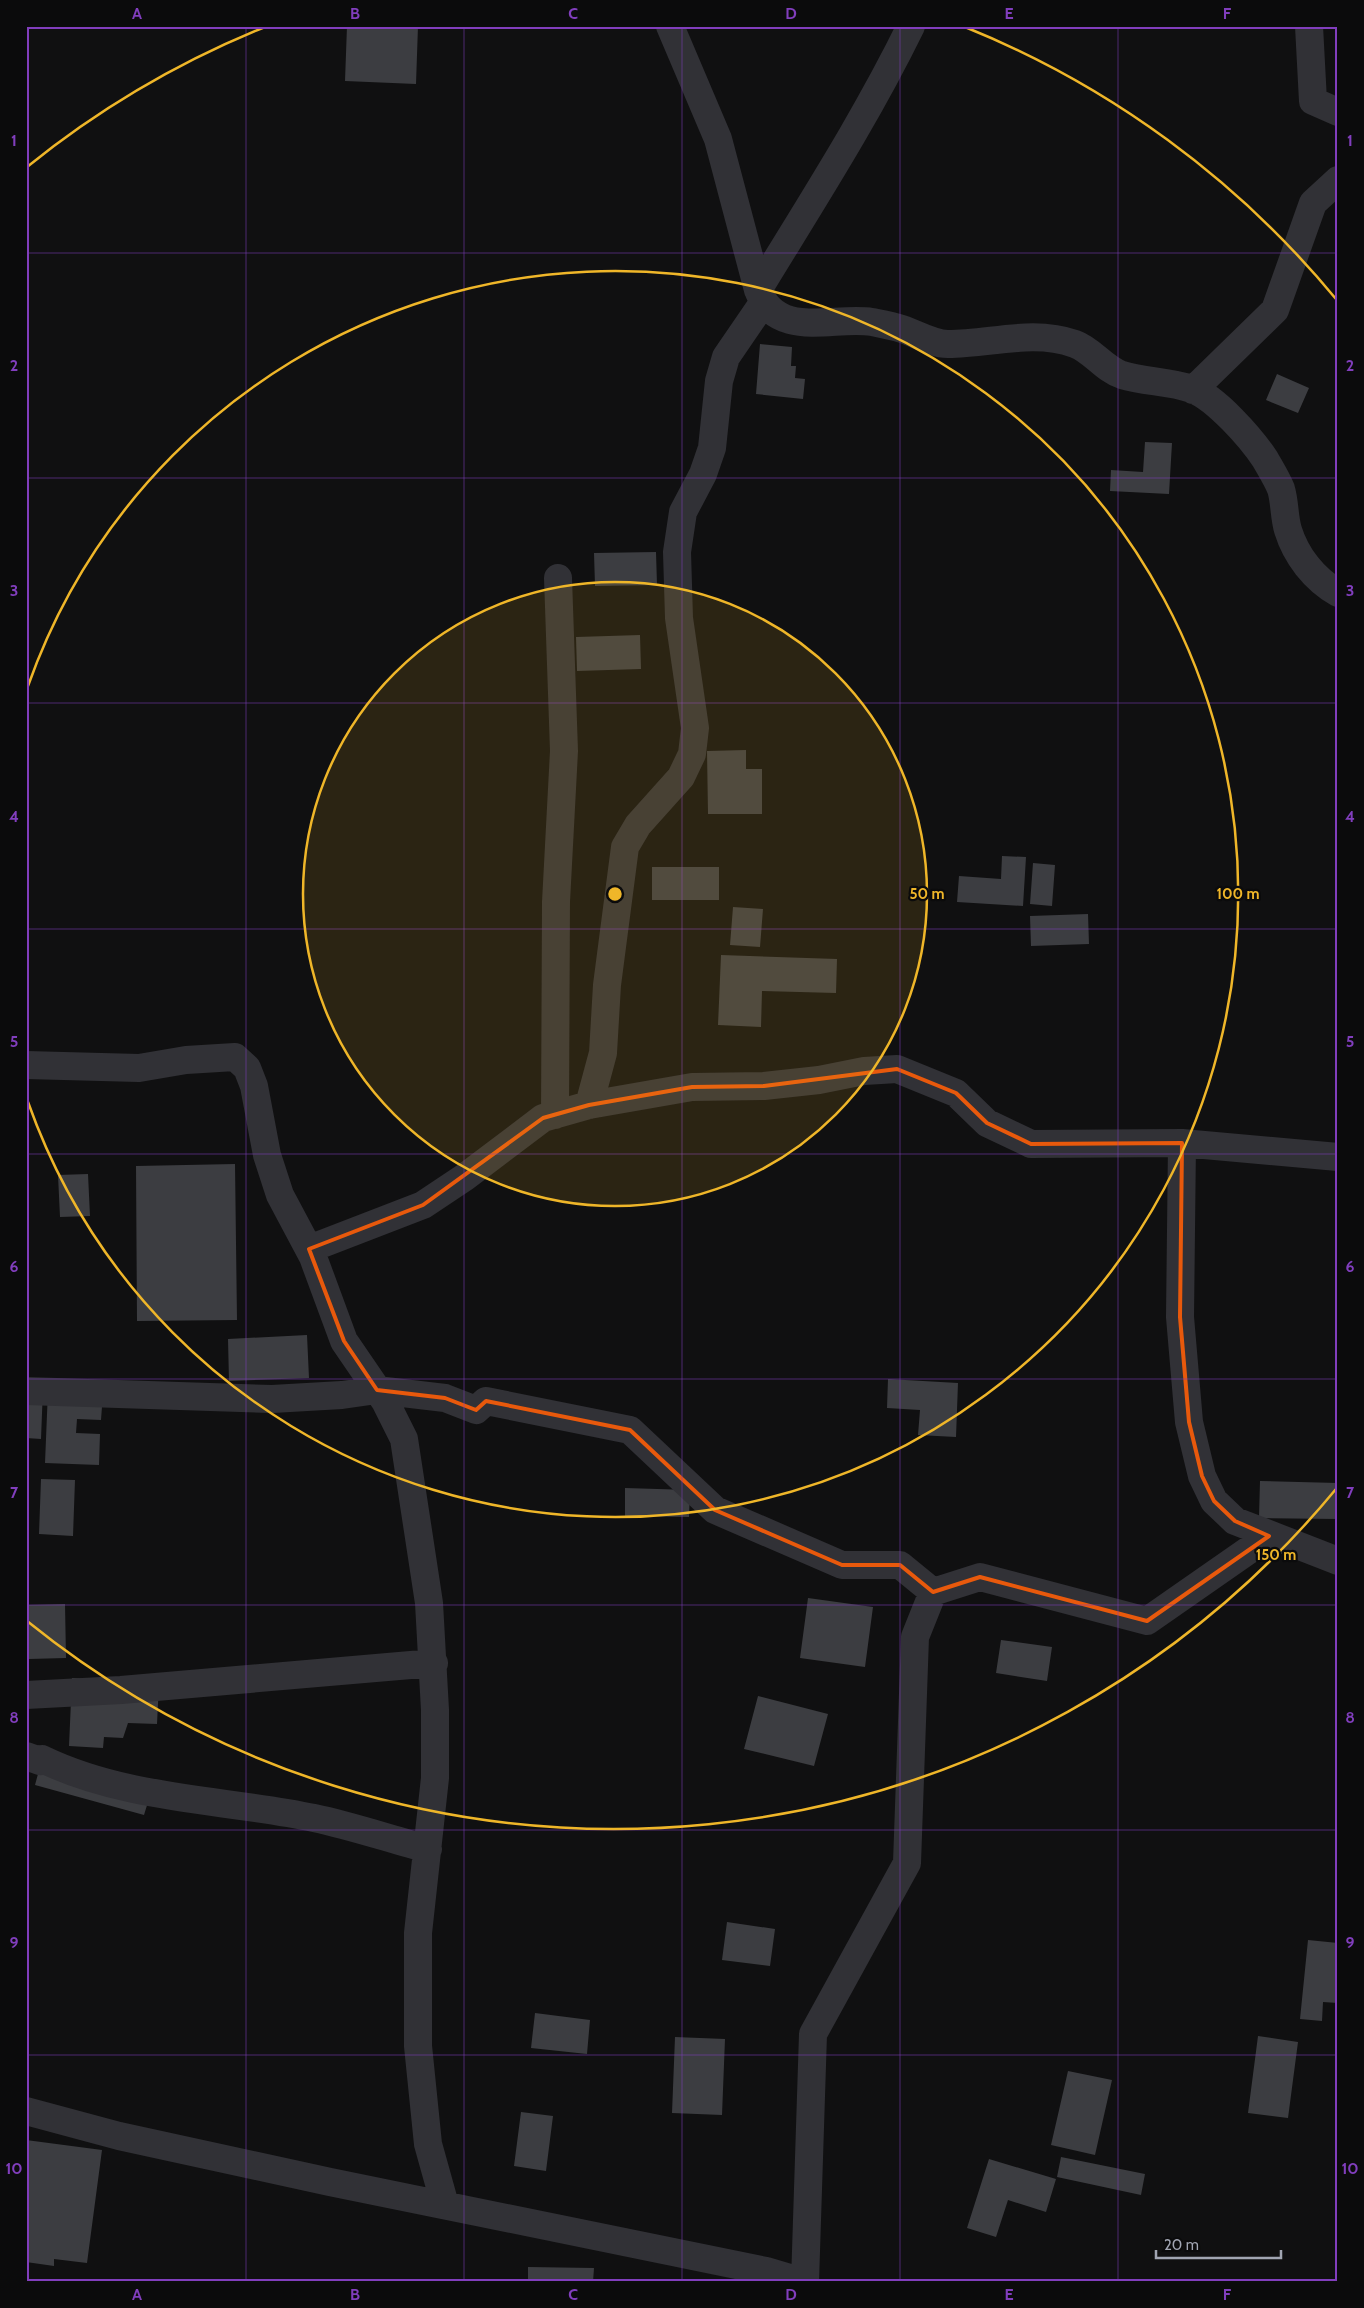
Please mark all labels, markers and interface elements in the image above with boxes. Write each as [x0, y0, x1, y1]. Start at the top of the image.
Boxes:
text: A [132, 4, 142, 23]
text: B [350, 4, 360, 23]
text: C [568, 4, 578, 23]
text: D [785, 4, 797, 23]
text: E [1004, 4, 1014, 23]
text: F [1223, 4, 1232, 23]
text: 1 [11, 131, 17, 150]
text: 1 [1347, 131, 1353, 150]
text: 2 [10, 356, 18, 375]
text: 2 [1346, 356, 1354, 375]
text: 3 [10, 581, 18, 600]
text: 3 [1346, 581, 1354, 600]
text: 4 [9, 807, 19, 826]
text: 4 [1345, 807, 1355, 826]
centre of rings [606, 885, 624, 903]
text: 50 m [909, 885, 945, 903]
text: 100 m [1216, 885, 1260, 903]
text: 5 [10, 1032, 18, 1051]
text: 5 [1346, 1032, 1354, 1051]
text: 6 [10, 1257, 19, 1276]
text: 6 [1346, 1257, 1355, 1276]
text: 7 [10, 1483, 19, 1502]
text: 7 [1346, 1483, 1355, 1502]
text: 150 m [1256, 1546, 1296, 1564]
text: 8 [9, 1708, 19, 1727]
text: 8 [1345, 1708, 1355, 1727]
text: 9 [10, 1933, 19, 1952]
text: 9 [1346, 1933, 1355, 1952]
text: 10 [5, 2159, 23, 2178]
text: 10 [1341, 2159, 1359, 2178]
scale bar [1156, 2228, 1282, 2260]
text: 20 m [1164, 2236, 1199, 2254]
text: A [132, 2285, 142, 2304]
text: B [350, 2285, 360, 2304]
text: C [568, 2285, 578, 2304]
text: D [785, 2285, 797, 2304]
text: E [1004, 2285, 1014, 2304]
text: F [1223, 2285, 1232, 2304]

